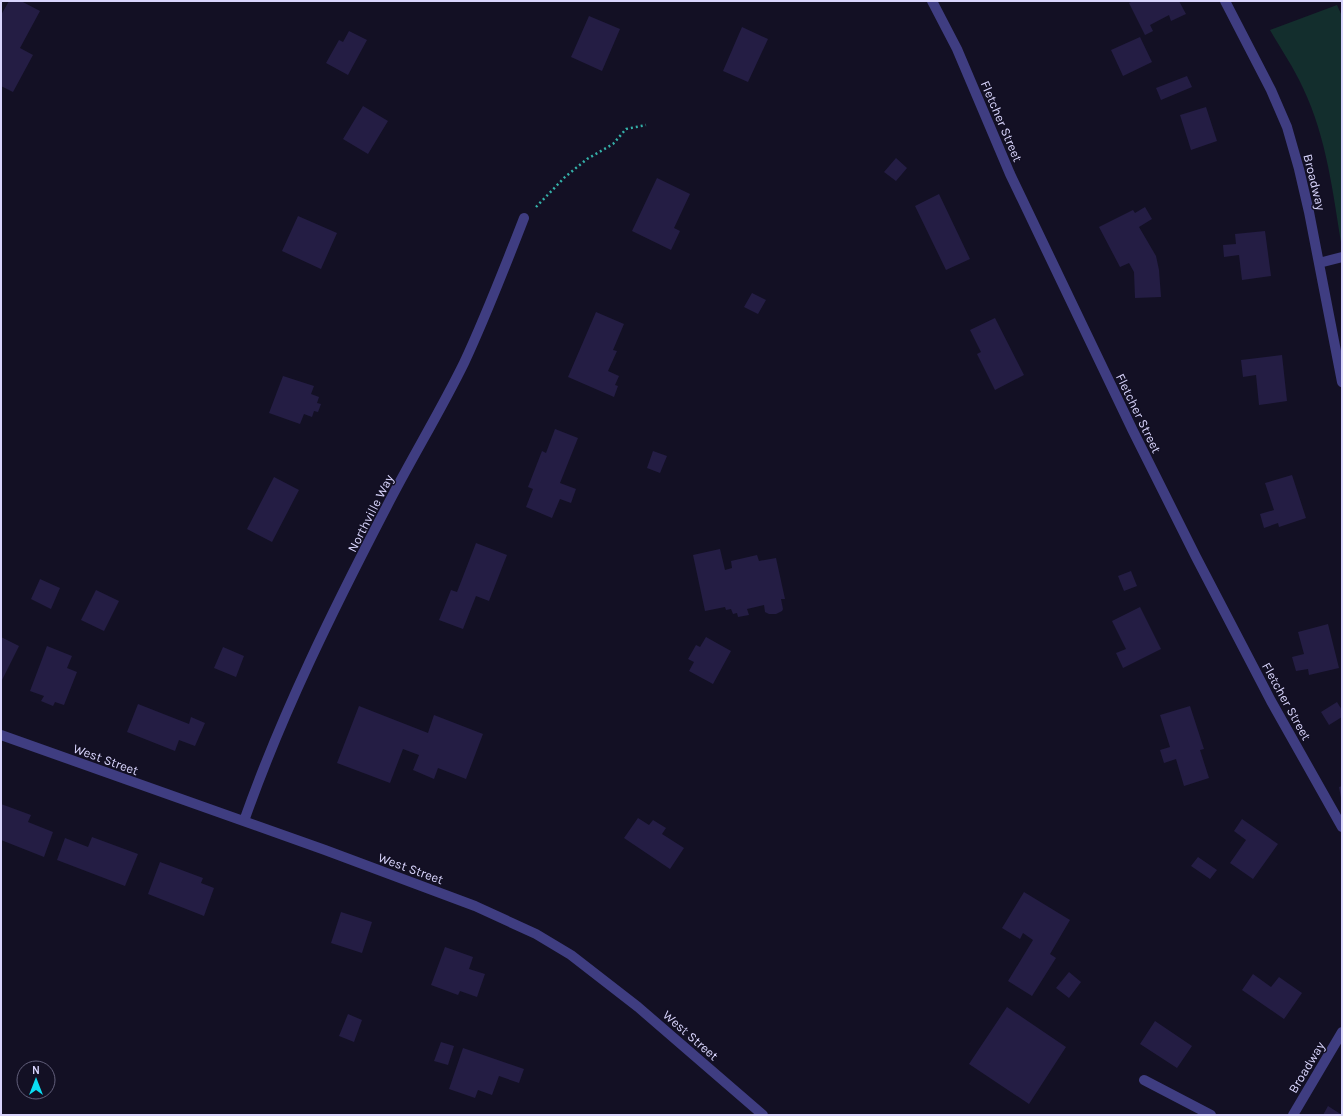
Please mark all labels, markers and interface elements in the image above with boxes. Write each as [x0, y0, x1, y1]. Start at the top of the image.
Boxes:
street label: Fletcher Street [978, 78, 1025, 164]
street label: Broadway [1300, 152, 1329, 212]
street label: Fletcher Street [1113, 371, 1164, 456]
street label: Northville Way [344, 472, 396, 555]
street label: Fletcher Street [1259, 660, 1314, 743]
street label: West Street [71, 741, 141, 778]
street label: West Street [376, 850, 446, 887]
street label: West Street [660, 1007, 721, 1064]
street label: Broadway [1285, 1039, 1328, 1096]
north arrow [16, 1060, 56, 1100]
text: N [32, 1064, 40, 1077]

